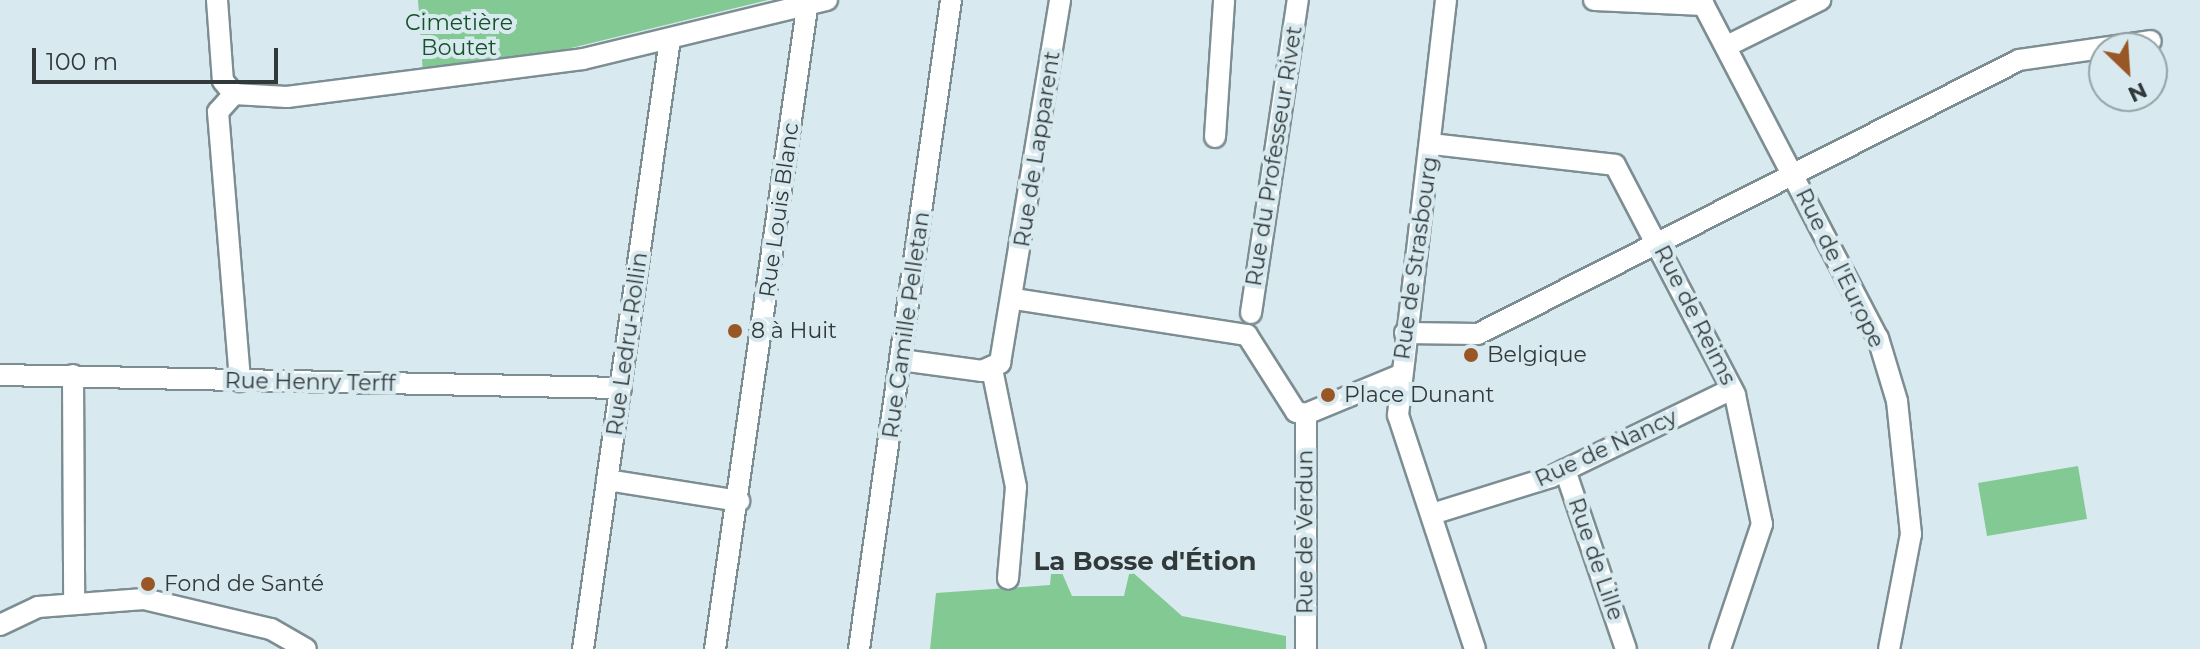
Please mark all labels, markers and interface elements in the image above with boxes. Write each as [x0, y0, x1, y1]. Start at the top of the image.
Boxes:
park label: Cimetière Boutet [405, 9, 513, 60]
street label: Rue du Professeur Rivet [1240, 24, 1308, 288]
scale bar [36, 32, 282, 82]
north arrow [2088, 32, 2168, 112]
text: 100 m [46, 47, 118, 76]
street label: Rue de Lapparent [1008, 49, 1066, 249]
text: N [2124, 76, 2151, 108]
street label: Rue Louis Blanc [754, 121, 804, 299]
street label: Rue de Strasbourg [1389, 155, 1443, 361]
street label: Rue de l'Europe [1790, 184, 1890, 352]
street label: Rue Camille Pelletan [877, 210, 935, 440]
street label: Rue de Reims [1649, 241, 1741, 389]
street label: Rue Ledru-Rollin [601, 251, 653, 437]
place label: 8 à Huit [751, 318, 837, 344]
marker: 8 à Huit [726, 322, 744, 340]
place label: Belgique [1487, 342, 1587, 368]
marker: Belgique [1462, 346, 1480, 364]
street label: Rue Henry Terff [224, 367, 396, 397]
place label: Place Dunant [1344, 382, 1495, 408]
marker: Place Dunant [1319, 386, 1337, 404]
street label: Rue de Nancy [1531, 404, 1681, 492]
street label: Rue de Verdun [1292, 450, 1318, 614]
street label: Rue de Lille [1563, 494, 1629, 624]
district label: La Bosse d'Étion [1034, 546, 1256, 578]
place label: Fond de Santé [164, 571, 324, 597]
marker: Fond de Santé [139, 575, 157, 593]

